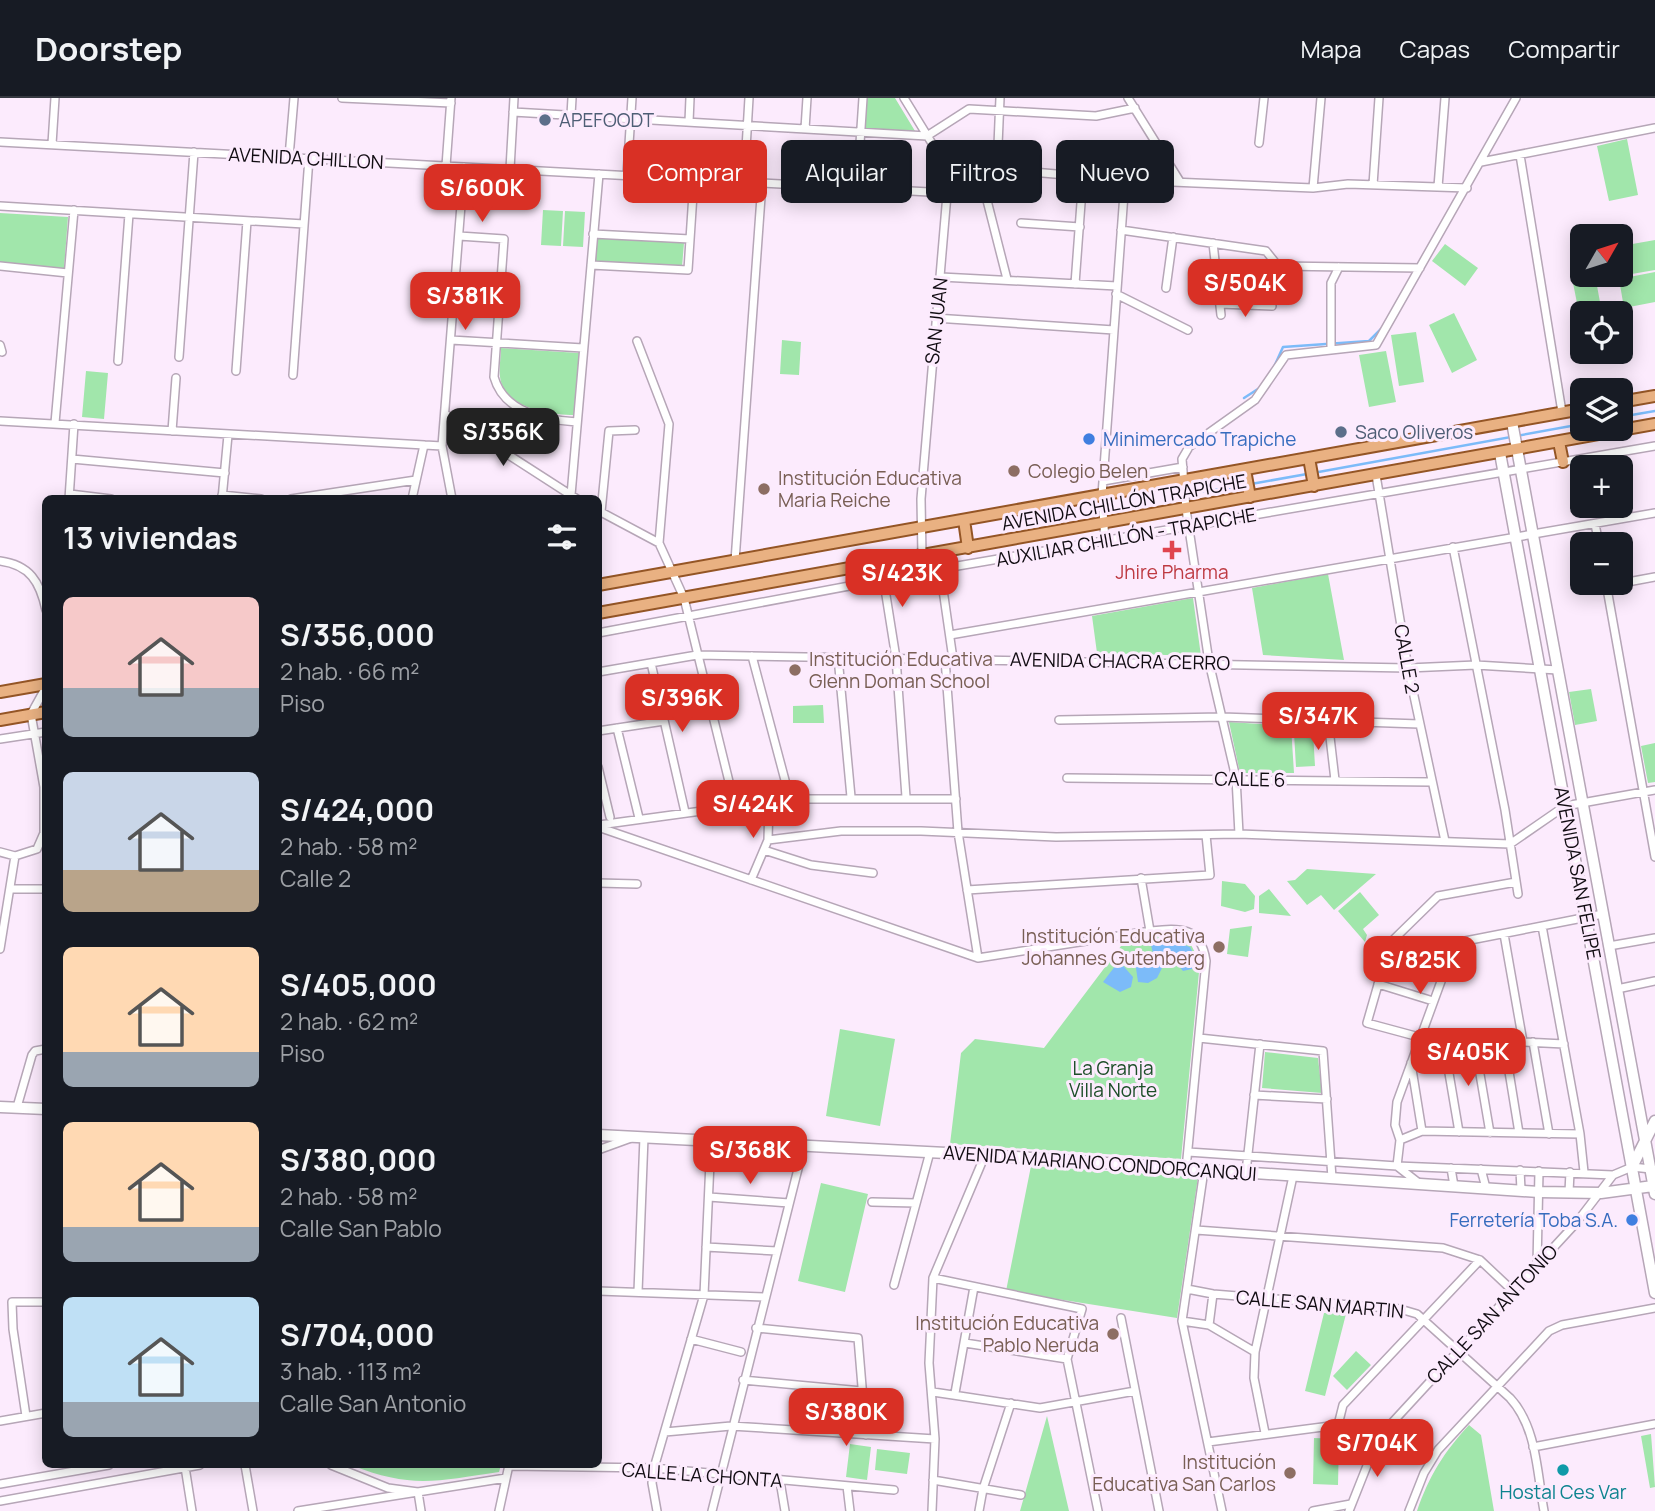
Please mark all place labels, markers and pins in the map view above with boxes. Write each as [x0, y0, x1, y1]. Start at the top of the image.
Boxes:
place label: APEFOODT [559, 107, 655, 133]
marker: APEFOODT [537, 112, 553, 128]
pin: S/600K [425, 164, 539, 224]
pin: S/504K [1188, 260, 1302, 319]
pin: S/381K [408, 272, 522, 332]
pin: S/356K [446, 408, 560, 468]
place label: Saco Oliveros [1355, 419, 1473, 445]
marker: Saco Oliveros [1333, 424, 1349, 440]
place label: Minimercado Trapiche [1103, 426, 1296, 452]
marker: Minimercado Trapiche [1081, 431, 1097, 447]
place label: Colegio Belen [1028, 458, 1148, 484]
marker: Colegio Belen [1006, 463, 1022, 479]
place label: Institución Educativa Maria Reiche [778, 465, 962, 513]
marker: Institución Educativa Maria Reiche [756, 481, 772, 497]
marker: Jhire Pharma [1164, 542, 1180, 558]
pin: S/423K [845, 550, 959, 609]
place label: Jhire Pharma [1116, 559, 1228, 585]
place label: Institución Educativa Glenn Doman School [809, 646, 993, 694]
marker: Institución Educativa Glenn Doman School [787, 662, 803, 678]
pin: S/396K [625, 674, 739, 734]
pin: S/347K [1261, 692, 1375, 752]
pin: S/424K [696, 780, 810, 840]
place label: Institución Educativa Johannes Gutenberg [1021, 923, 1205, 971]
pin: S/825K [1363, 936, 1477, 996]
marker: Institución Educativa Johannes Gutenberg [1211, 939, 1227, 955]
pin: S/405K [1411, 1028, 1525, 1088]
pin: S/368K [693, 1126, 807, 1186]
place label: Ferretería Toba S.A. [1449, 1207, 1618, 1233]
marker: Ferretería Toba S.A. [1624, 1212, 1640, 1228]
place label: Institución Educativa Pablo Neruda [915, 1310, 1099, 1358]
marker: Institución Educativa Pablo Neruda [1105, 1326, 1121, 1342]
pin: S/380K [789, 1388, 903, 1448]
pin: S/704K [1320, 1420, 1434, 1479]
place label: Institución Educativa San Carlos [1092, 1449, 1276, 1497]
marker: Hostal Ces Var [1555, 1462, 1571, 1478]
marker: Institución Educativa San Carlos [1282, 1465, 1298, 1481]
place label: Hostal Ces Var [1499, 1479, 1627, 1505]

